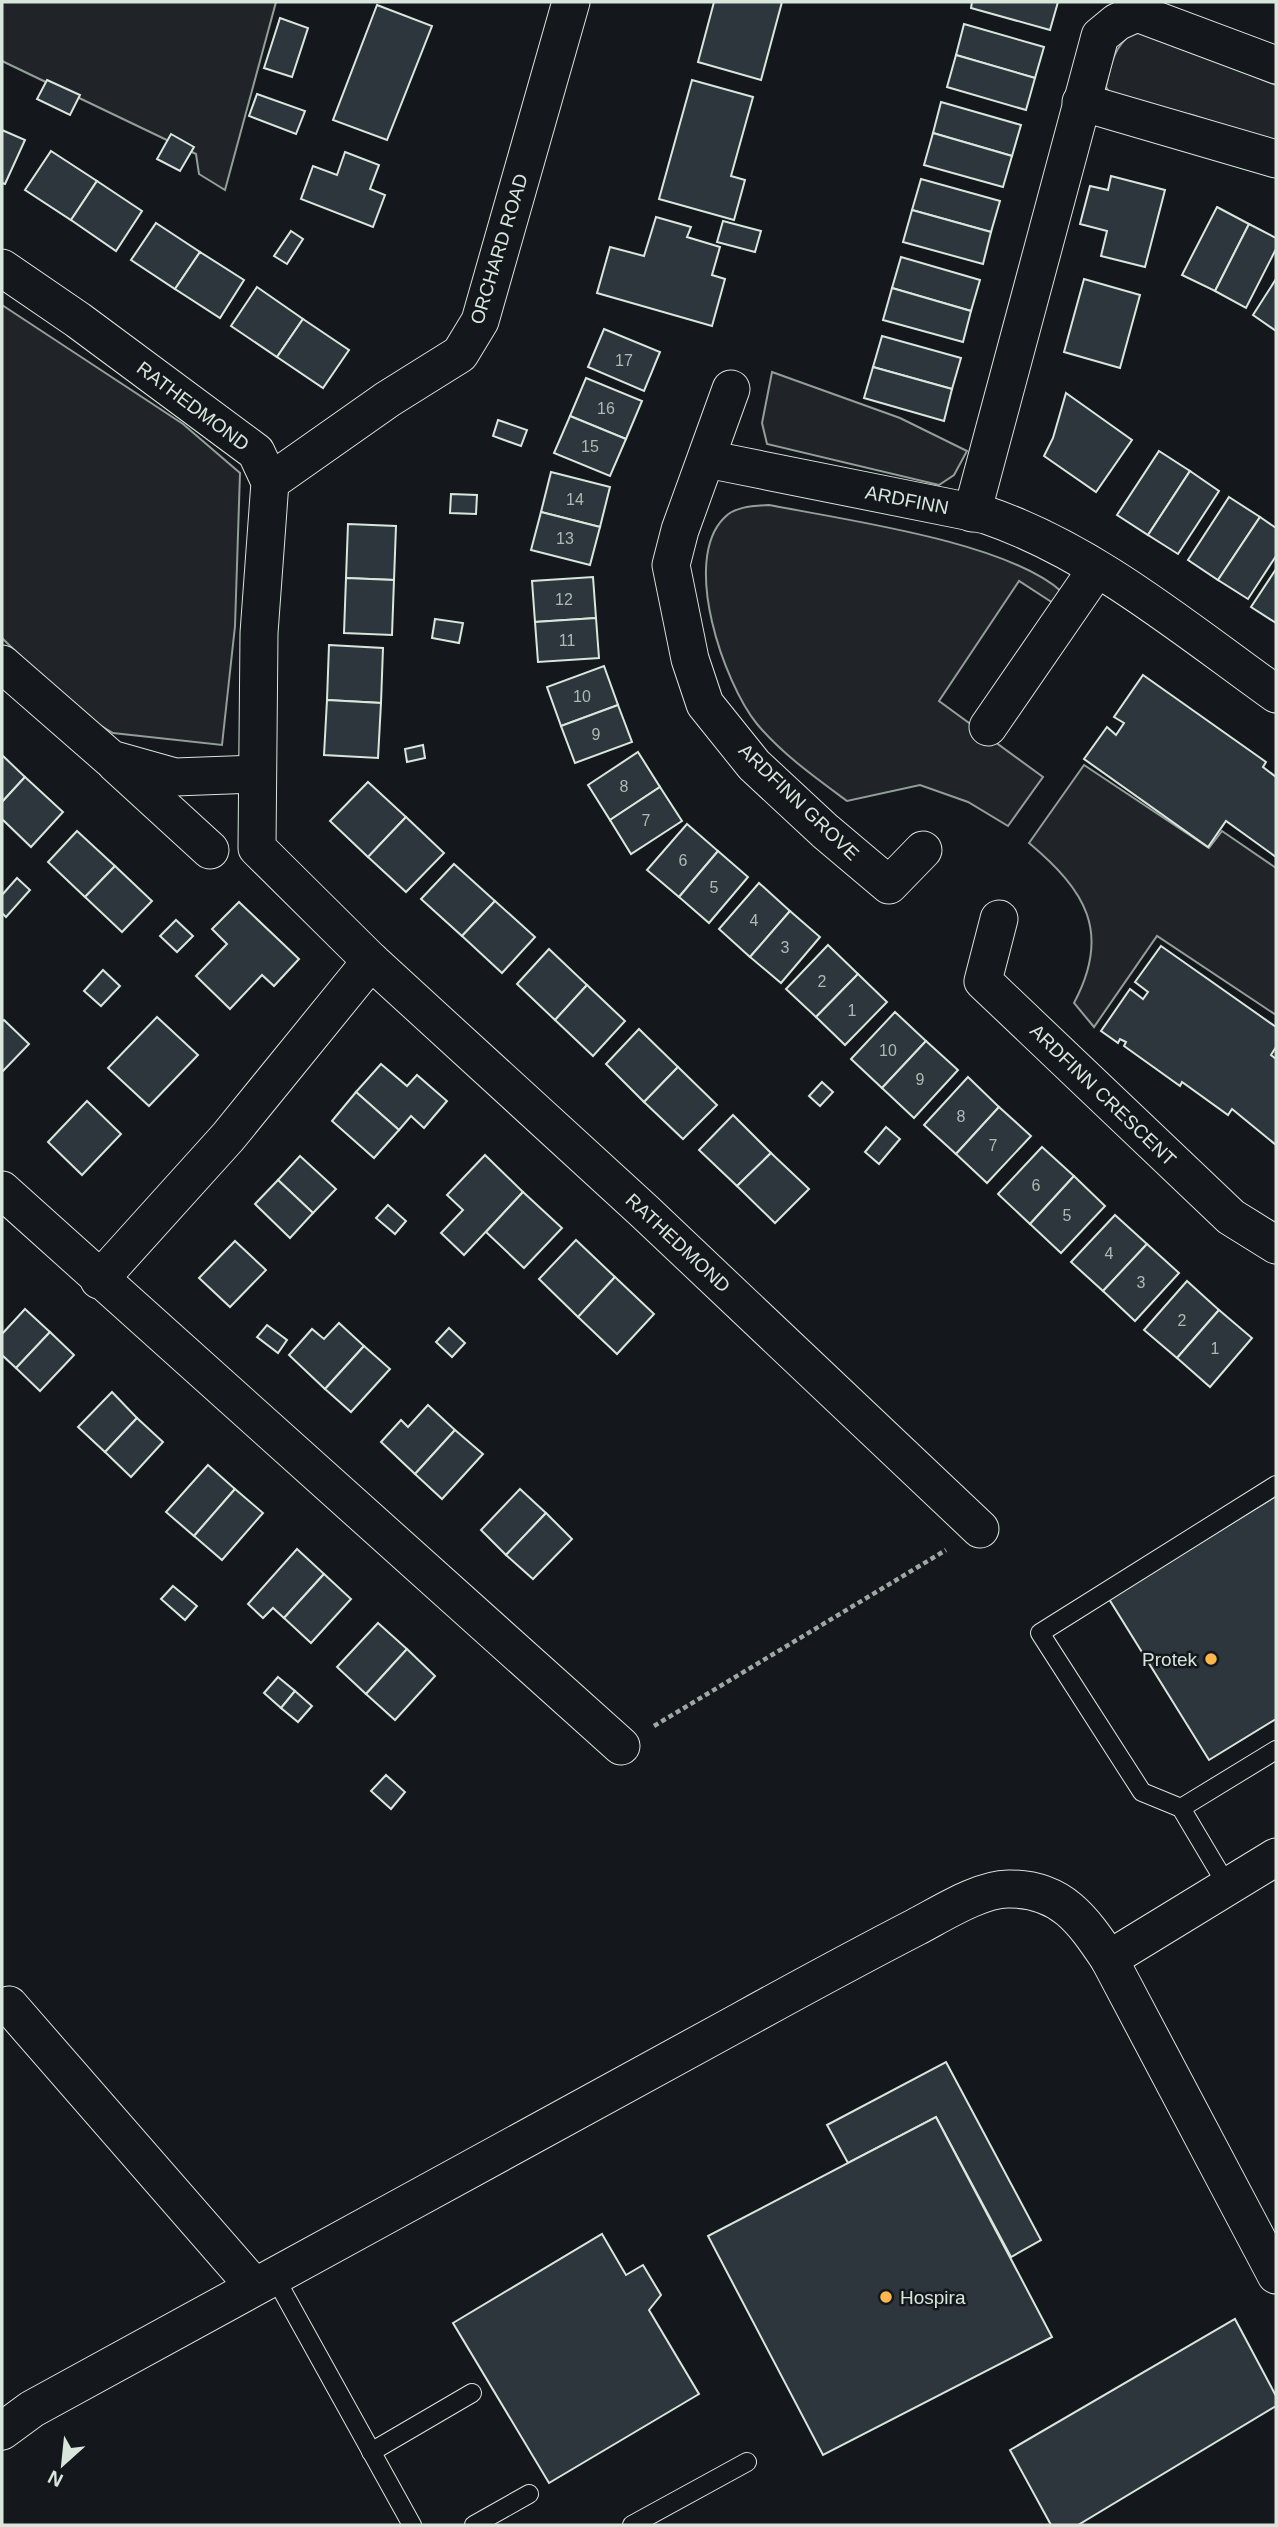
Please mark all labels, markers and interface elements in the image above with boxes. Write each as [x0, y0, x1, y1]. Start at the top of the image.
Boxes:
street label: ORCHARD ROAD [466, 171, 532, 327]
house number: 17 [615, 352, 633, 369]
street label: RATHEDMOND [133, 357, 253, 455]
house number: 16 [597, 400, 615, 417]
house number: 15 [581, 438, 599, 455]
street label: ARDFINN [864, 482, 950, 518]
house number: 14 [566, 491, 584, 508]
house number: 13 [556, 530, 574, 547]
house number: 12 [555, 591, 573, 608]
house number: 11 [559, 632, 575, 649]
house number: 10 [573, 688, 591, 705]
house number: 9 [592, 726, 601, 743]
street label: ARDFINN GROVE [735, 739, 863, 865]
house number: 8 [620, 778, 629, 795]
house number: 7 [642, 812, 651, 829]
house number: 6 [679, 852, 688, 869]
house number: 5 [710, 879, 719, 896]
house number: 4 [750, 912, 759, 929]
house number: 3 [781, 939, 790, 956]
house number: 2 [818, 973, 827, 990]
house number: 1 [848, 1002, 857, 1019]
street label: ARDFINN CRESCENT [1026, 1020, 1180, 1170]
house number: 10 [879, 1042, 897, 1059]
house number: 9 [916, 1071, 925, 1088]
house number: 8 [957, 1108, 966, 1125]
house number: 7 [989, 1137, 998, 1154]
house number: 6 [1032, 1177, 1041, 1194]
street label: RATHEDMOND [622, 1189, 734, 1297]
house number: 5 [1063, 1207, 1072, 1224]
house number: 4 [1105, 1245, 1114, 1262]
house number: 3 [1137, 1274, 1146, 1291]
house number: 2 [1178, 1312, 1187, 1329]
house number: 1 [1211, 1340, 1220, 1357]
place label: Protek [1142, 1649, 1197, 1670]
marker: Protek [1203, 1651, 1219, 1667]
place label: Hospira [900, 2287, 966, 2308]
marker: Hospira [878, 2289, 894, 2305]
north arrow [28, 2429, 98, 2499]
text: N [45, 2466, 66, 2491]

